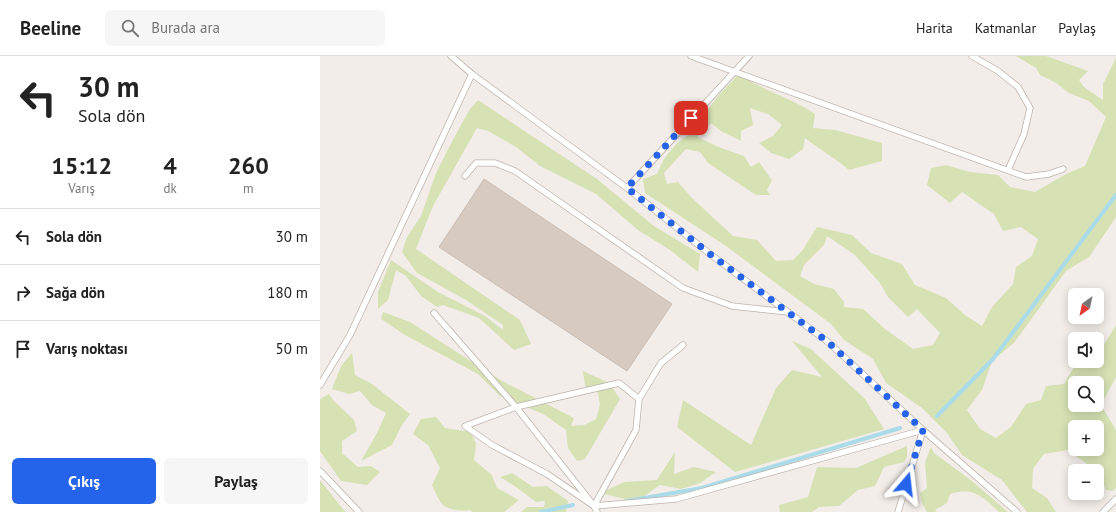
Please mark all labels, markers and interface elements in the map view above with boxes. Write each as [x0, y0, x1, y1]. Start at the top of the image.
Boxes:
search box [105, 10, 385, 46]
text: Beeline [20, 16, 81, 40]
icon: search [119, 17, 141, 39]
text: Burada ara [151, 18, 220, 37]
text: Harita [916, 19, 953, 37]
text: Katmanlar [975, 19, 1036, 37]
text: Paylaş [1058, 19, 1096, 37]
text: 30 m [78, 68, 139, 105]
icon: left [12, 72, 64, 124]
pin [674, 101, 708, 135]
text: Sola dön [78, 104, 145, 127]
icon: arrive [680, 107, 702, 129]
text: 15:12 [51, 150, 112, 181]
text: 4 [163, 150, 177, 181]
text: 260 [228, 150, 269, 181]
text: Varış [68, 180, 95, 197]
text: dk [163, 180, 177, 197]
text: m [243, 180, 254, 197]
icon: left [12, 226, 34, 248]
text: Sola dön [46, 227, 102, 246]
text: 30 m [275, 227, 308, 246]
icon: right [12, 282, 34, 304]
text: Sağa dön [46, 283, 105, 302]
text: 180 m [267, 283, 308, 302]
north arrow [1068, 288, 1104, 324]
map controls [1068, 288, 1104, 500]
button: sound [1068, 332, 1104, 368]
icon: arrive [12, 338, 34, 360]
text: Varış noktası [46, 339, 128, 358]
text: 50 m [275, 339, 308, 358]
button: search [1068, 376, 1104, 412]
button: + [1068, 420, 1104, 456]
button: Çıkış [12, 458, 156, 504]
button: Paylaş [164, 458, 308, 504]
position arrow [885, 463, 927, 505]
button: − [1068, 464, 1104, 500]

